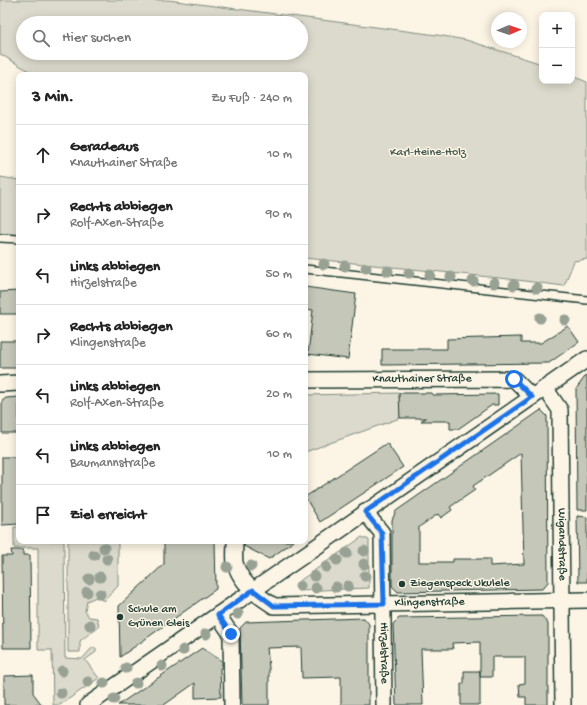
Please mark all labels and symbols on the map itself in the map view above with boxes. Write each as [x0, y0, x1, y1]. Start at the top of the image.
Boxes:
north arrow [491, 12, 527, 48]
park label: Karl-Heine-Holz [390, 146, 467, 160]
route start [505, 370, 523, 388]
street label: Knauthainer Straße [372, 372, 472, 387]
street label: Wigandstraße [554, 508, 569, 582]
place label: Ziegenspeck Ukulele [410, 577, 510, 591]
marker: Ziegenspeck Ukulele [397, 579, 407, 589]
street label: Klingenstraße [394, 595, 466, 611]
place label: Schule am Grünen Gleis [128, 603, 190, 631]
marker: Schule am Grünen Gleis [115, 612, 125, 622]
street label: Hirzelstraße [376, 622, 391, 685]
route end [222, 625, 240, 643]

